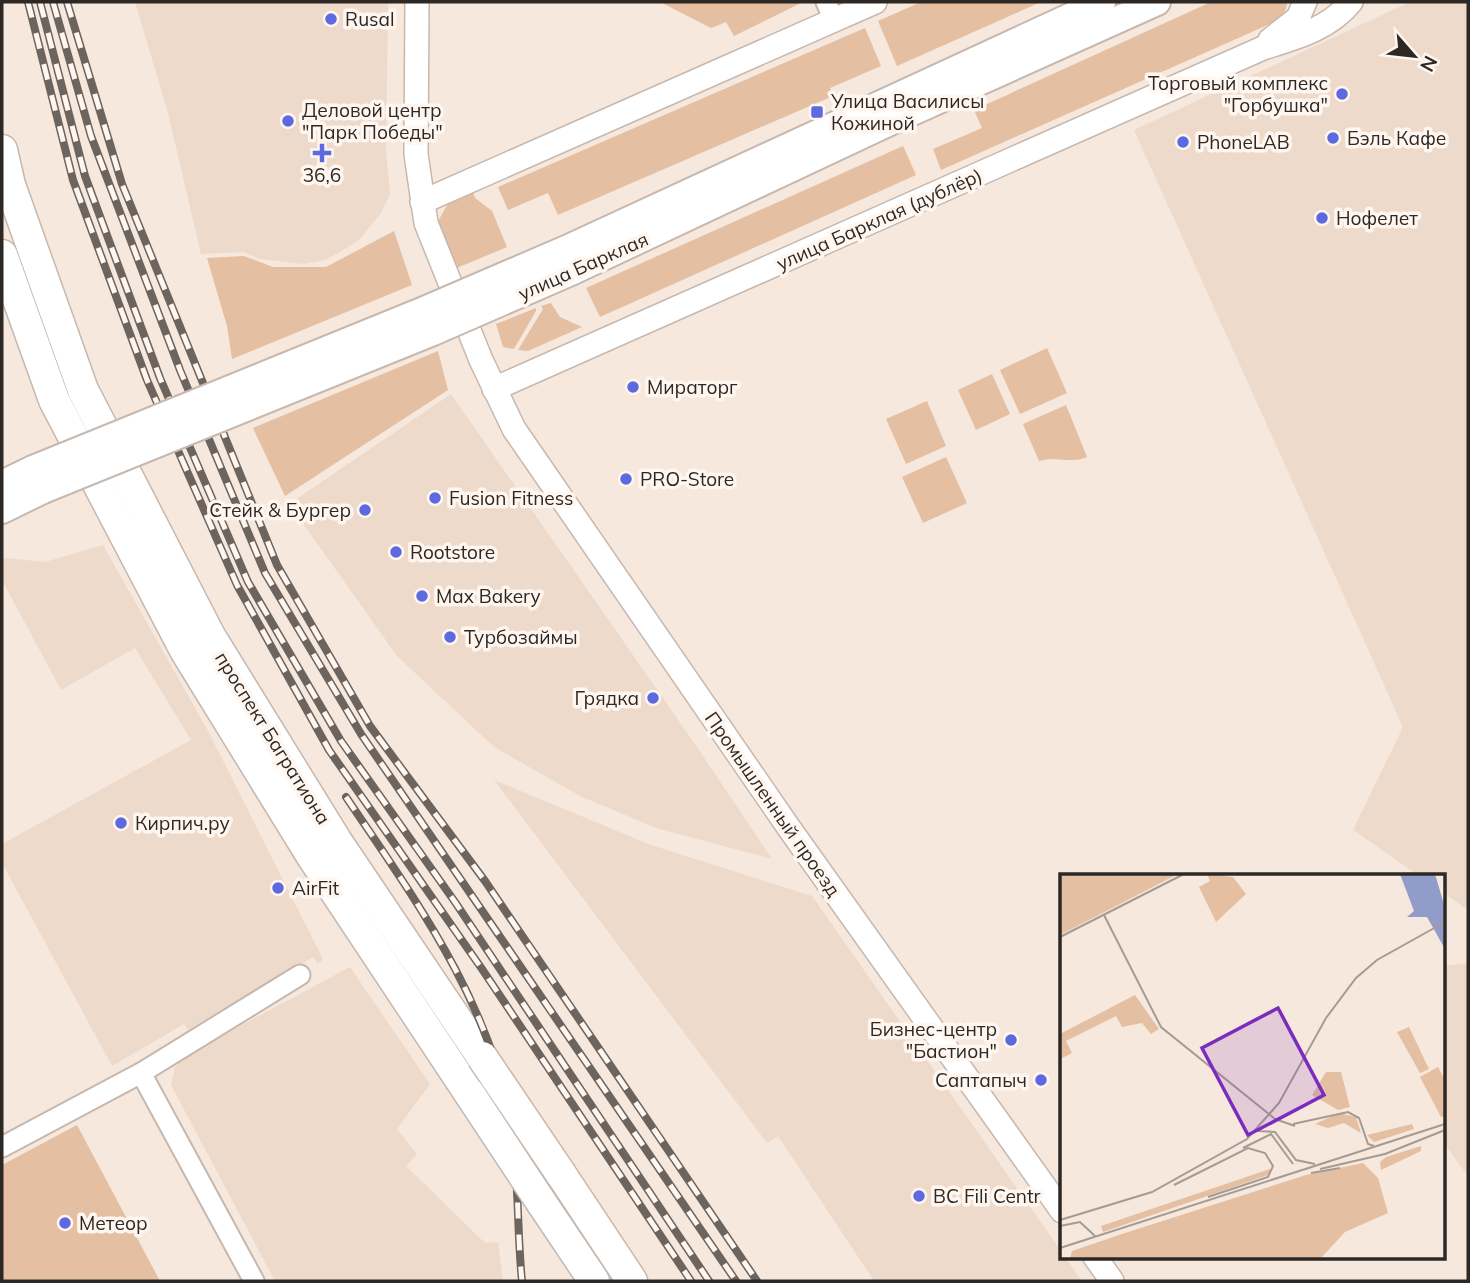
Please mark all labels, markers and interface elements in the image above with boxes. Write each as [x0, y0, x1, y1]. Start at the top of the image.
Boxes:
place label: Rusal [345, 7, 394, 31]
marker: Rusal [323, 11, 339, 27]
north arrow [1379, 21, 1449, 91]
text: N [1415, 52, 1443, 76]
place label: Торговый комплекс "Горбушка" [1148, 71, 1328, 117]
marker: Торговый комплекс "Горбушка" [1334, 86, 1350, 102]
place label: Улица Василисы Кожиной [830, 89, 984, 135]
place label: Деловой центр "Парк Победы" [302, 98, 443, 144]
marker: Улица Василисы Кожиной [809, 104, 825, 120]
marker: Деловой центр "Парк Победы" [280, 113, 296, 129]
place label: Бэль Кафе [1347, 126, 1446, 150]
place label: PhoneLAB [1197, 130, 1290, 154]
marker: Бэль Кафе [1325, 130, 1341, 146]
marker: PhoneLAB [1175, 134, 1191, 150]
marker: 36,6 [314, 145, 330, 161]
place label: 36,6 [303, 163, 341, 187]
street label: улица Барклая (дублёр) [772, 163, 986, 275]
place label: Нофелет [1336, 206, 1418, 230]
marker: Нофелет [1314, 210, 1330, 226]
street label: улица Барклая [514, 227, 652, 305]
place label: Мираторг [647, 375, 738, 399]
marker: Мираторг [625, 379, 641, 395]
place label: PRO-Store [640, 467, 734, 491]
marker: PRO-Store [618, 471, 634, 487]
place label: Fusion Fitness [449, 486, 573, 510]
marker: Fusion Fitness [427, 490, 443, 506]
place label: Стейк & Бургер [209, 498, 351, 522]
marker: Стейк & Бургер [357, 502, 373, 518]
place label: Rootstore [410, 540, 495, 564]
marker: Rootstore [388, 544, 404, 560]
place label: Max Bakery [436, 584, 541, 608]
marker: Max Bakery [414, 588, 430, 604]
place label: Турбозаймы [464, 625, 578, 649]
marker: Турбозаймы [442, 629, 458, 645]
street label: проспект Багратиона [210, 647, 336, 829]
place label: Грядка [575, 686, 639, 710]
marker: Грядка [645, 690, 661, 706]
street label: Промышленный проезд [700, 707, 846, 901]
place label: Кирпич.ру [135, 811, 230, 835]
marker: Кирпич.ру [113, 815, 129, 831]
inset map [1060, 874, 1446, 1258]
place label: AirFit [292, 876, 340, 900]
marker: AirFit [270, 880, 286, 896]
place label: Бизнес-центр "Бастион" [870, 1017, 997, 1063]
marker: Бизнес-центр "Бастион" [1003, 1032, 1019, 1048]
place label: Саптапыч [935, 1068, 1027, 1092]
marker: Саптапыч [1033, 1072, 1049, 1088]
place label: BC Fili Centr [933, 1184, 1041, 1208]
marker: BC Fili Centr [911, 1188, 927, 1204]
place label: Метеор [79, 1211, 148, 1235]
marker: Метеор [57, 1215, 73, 1231]

